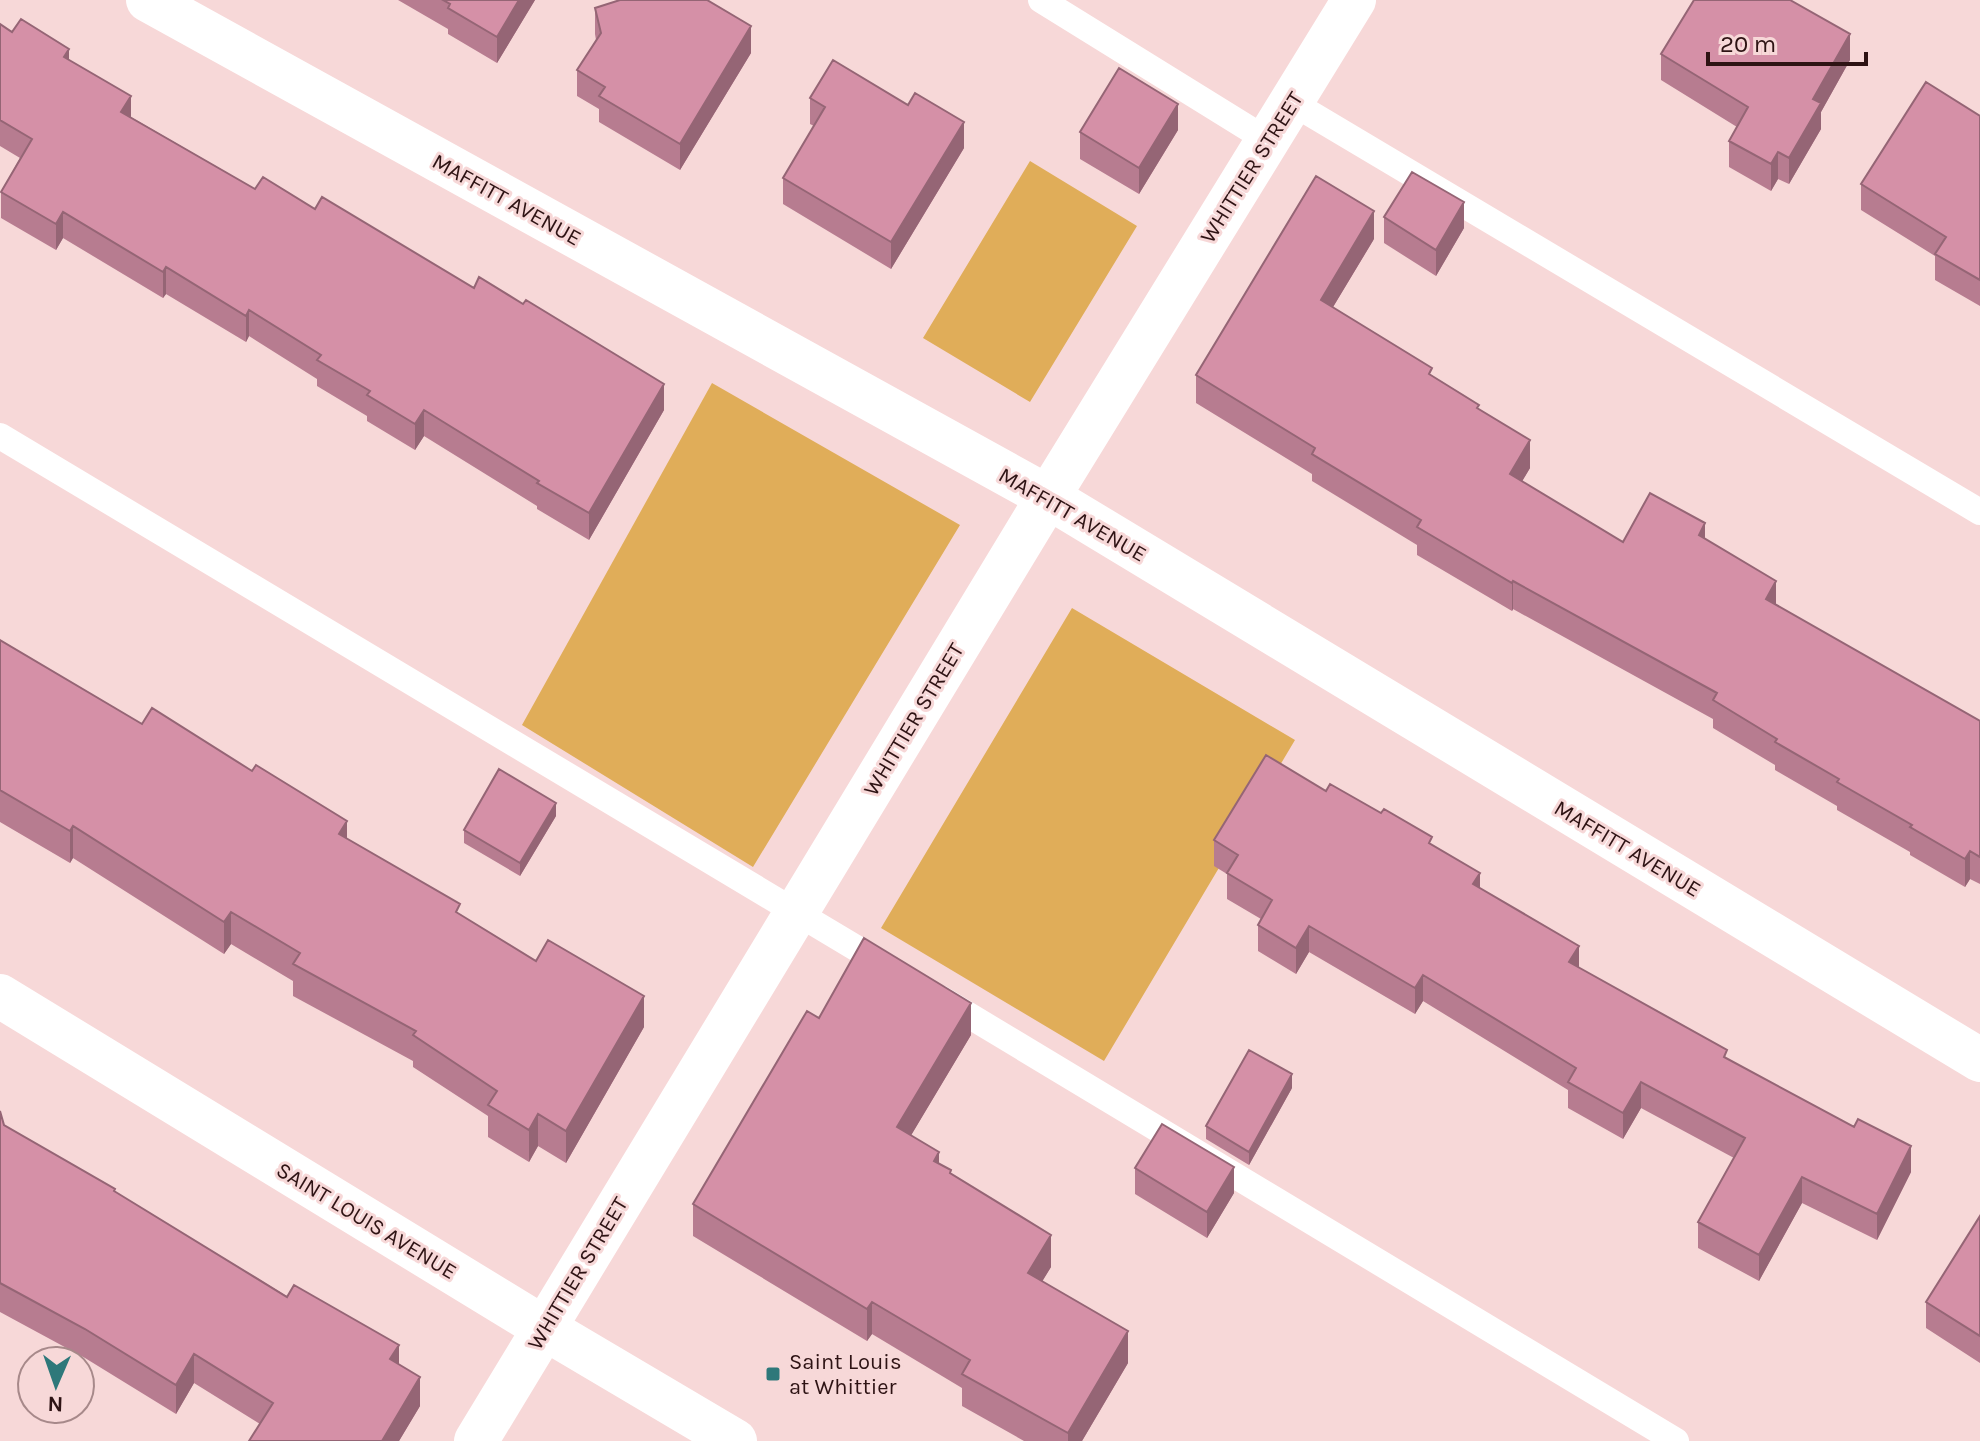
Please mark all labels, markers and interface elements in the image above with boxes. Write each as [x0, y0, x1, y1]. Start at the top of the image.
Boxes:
scale bar [1708, 16, 1866, 66]
text: 20 m [1720, 30, 1776, 58]
street label: WHITTIER STREET [1195, 87, 1309, 248]
street label: MAFFITT AVENUE [427, 148, 586, 252]
street label: MAFFITT AVENUE [994, 462, 1151, 568]
street label: WHITTIER STREET [858, 639, 970, 800]
street label: MAFFITT AVENUE [1550, 795, 1705, 903]
street label: SAINT LOUIS AVENUE [272, 1157, 461, 1285]
street label: WHITTIER STREET [522, 1193, 634, 1354]
north arrow [16, 1345, 96, 1425]
place label: Saint Louis at Whittier [789, 1349, 902, 1400]
marker: Saint Louis at Whittier [764, 1365, 782, 1383]
text: N [47, 1391, 64, 1417]

